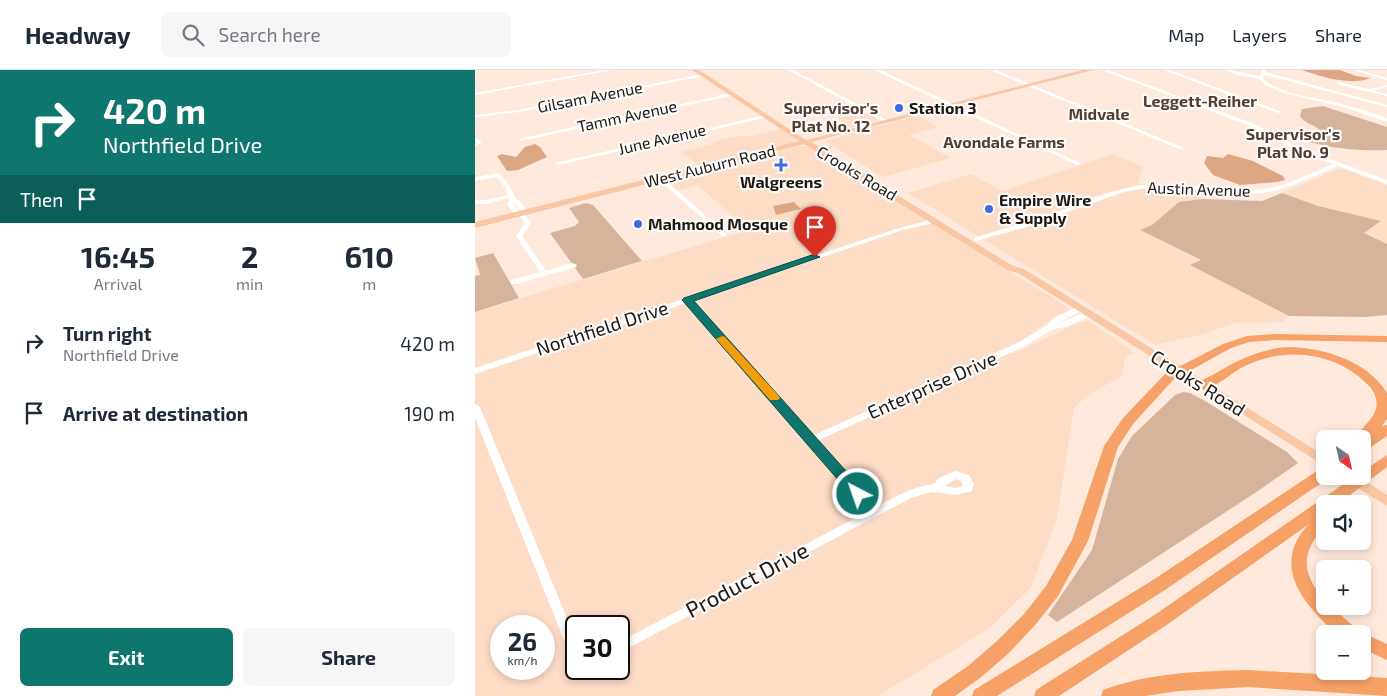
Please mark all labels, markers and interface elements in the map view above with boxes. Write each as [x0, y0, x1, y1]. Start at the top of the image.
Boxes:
search box [161, 12, 511, 57]
text: Headway [25, 20, 131, 49]
icon: search [179, 21, 207, 49]
text: Search here [219, 23, 321, 46]
text: Map [1168, 24, 1204, 46]
text: Layers [1232, 24, 1287, 46]
text: Share [1315, 24, 1362, 46]
street label: Gilsam Avenue [536, 77, 644, 116]
text: 420 m [103, 89, 206, 131]
icon: right [20, 90, 85, 155]
district label: Leggett-Reiher [1143, 91, 1257, 110]
street label: Tamm Avenue [575, 96, 678, 135]
district label: Supervisor's Plat No. 12 [784, 98, 878, 135]
place label: Station 3 [909, 98, 977, 117]
marker: Station 3 [893, 102, 905, 114]
district label: Midvale [1069, 104, 1129, 123]
street label: June Avenue [616, 119, 708, 158]
district label: Supervisor's Plat No. 9 [1246, 124, 1340, 161]
text: Northfield Drive [103, 131, 262, 157]
district label: Avondale Farms [943, 132, 1065, 151]
street label: West Auburn Road [642, 140, 777, 191]
street label: Crooks Road [814, 141, 901, 204]
marker: Walgreens [775, 159, 787, 171]
place label: Walgreens [740, 172, 822, 191]
street label: Austin Avenue [1147, 177, 1251, 200]
icon: arrive [73, 185, 101, 213]
text: Then [20, 188, 63, 211]
place label: Empire Wire & Supply [999, 190, 1091, 228]
marker: Empire Wire & Supply [983, 203, 995, 215]
pin [794, 206, 836, 257]
icon: arrive [801, 213, 829, 241]
place label: Mahmood Mosque [648, 214, 788, 233]
marker: Mahmood Mosque [632, 218, 644, 230]
text: 16:45 [81, 238, 155, 274]
text: 2 [241, 238, 258, 274]
text: 610 [344, 238, 394, 274]
text: Arrival [94, 274, 142, 293]
text: min [236, 274, 263, 293]
text: m [362, 274, 376, 293]
street label: Northfield Drive [533, 295, 671, 360]
text: Turn right [63, 322, 151, 345]
icon: right [20, 329, 48, 357]
text: 420 m [400, 332, 455, 355]
street label: Crooks Road [1147, 344, 1250, 421]
text: Northfield Drive [63, 345, 179, 364]
street label: Enterprise Drive [863, 346, 1000, 423]
icon: arrive [20, 399, 48, 427]
text: Arrive at destination [63, 402, 248, 425]
text: 190 m [404, 402, 455, 425]
north arrow [1316, 430, 1371, 485]
map controls [1316, 430, 1371, 680]
position arrow [831, 467, 883, 519]
button: sound [1316, 495, 1371, 550]
street label: Product Drive [681, 536, 812, 622]
button: + [1316, 560, 1371, 615]
speed limit sign: 30 [565, 615, 630, 680]
button: − [1316, 625, 1371, 680]
text: 26 [508, 626, 537, 656]
button: Exit [20, 628, 233, 686]
button: Share [243, 628, 455, 686]
text: km/h [508, 653, 537, 667]

